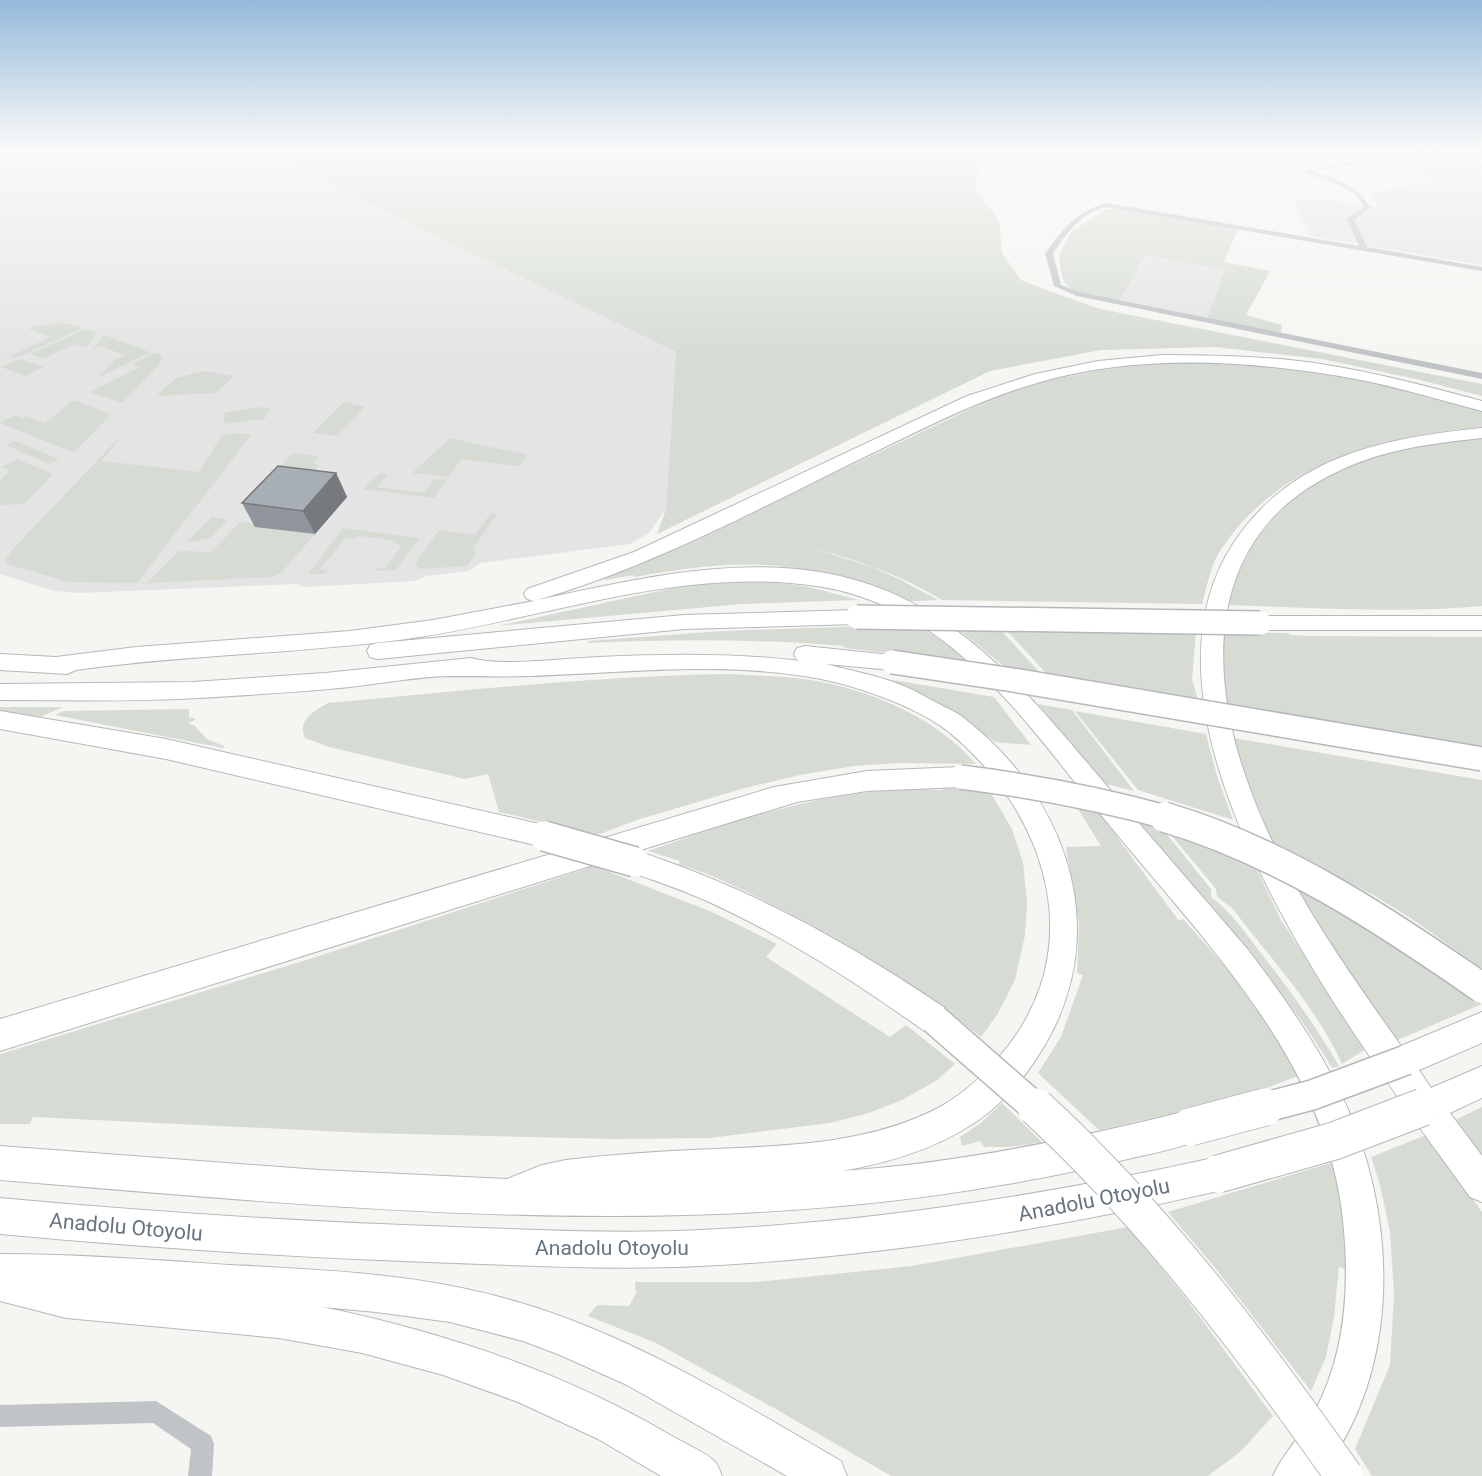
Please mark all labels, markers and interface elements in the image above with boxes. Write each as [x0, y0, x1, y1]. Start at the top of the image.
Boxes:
street label: Anadolu Otoyolu [1016, 1174, 1172, 1226]
street label: Anadolu Otoyolu [48, 1208, 204, 1246]
street label: Anadolu Otoyolu [535, 1236, 689, 1260]

